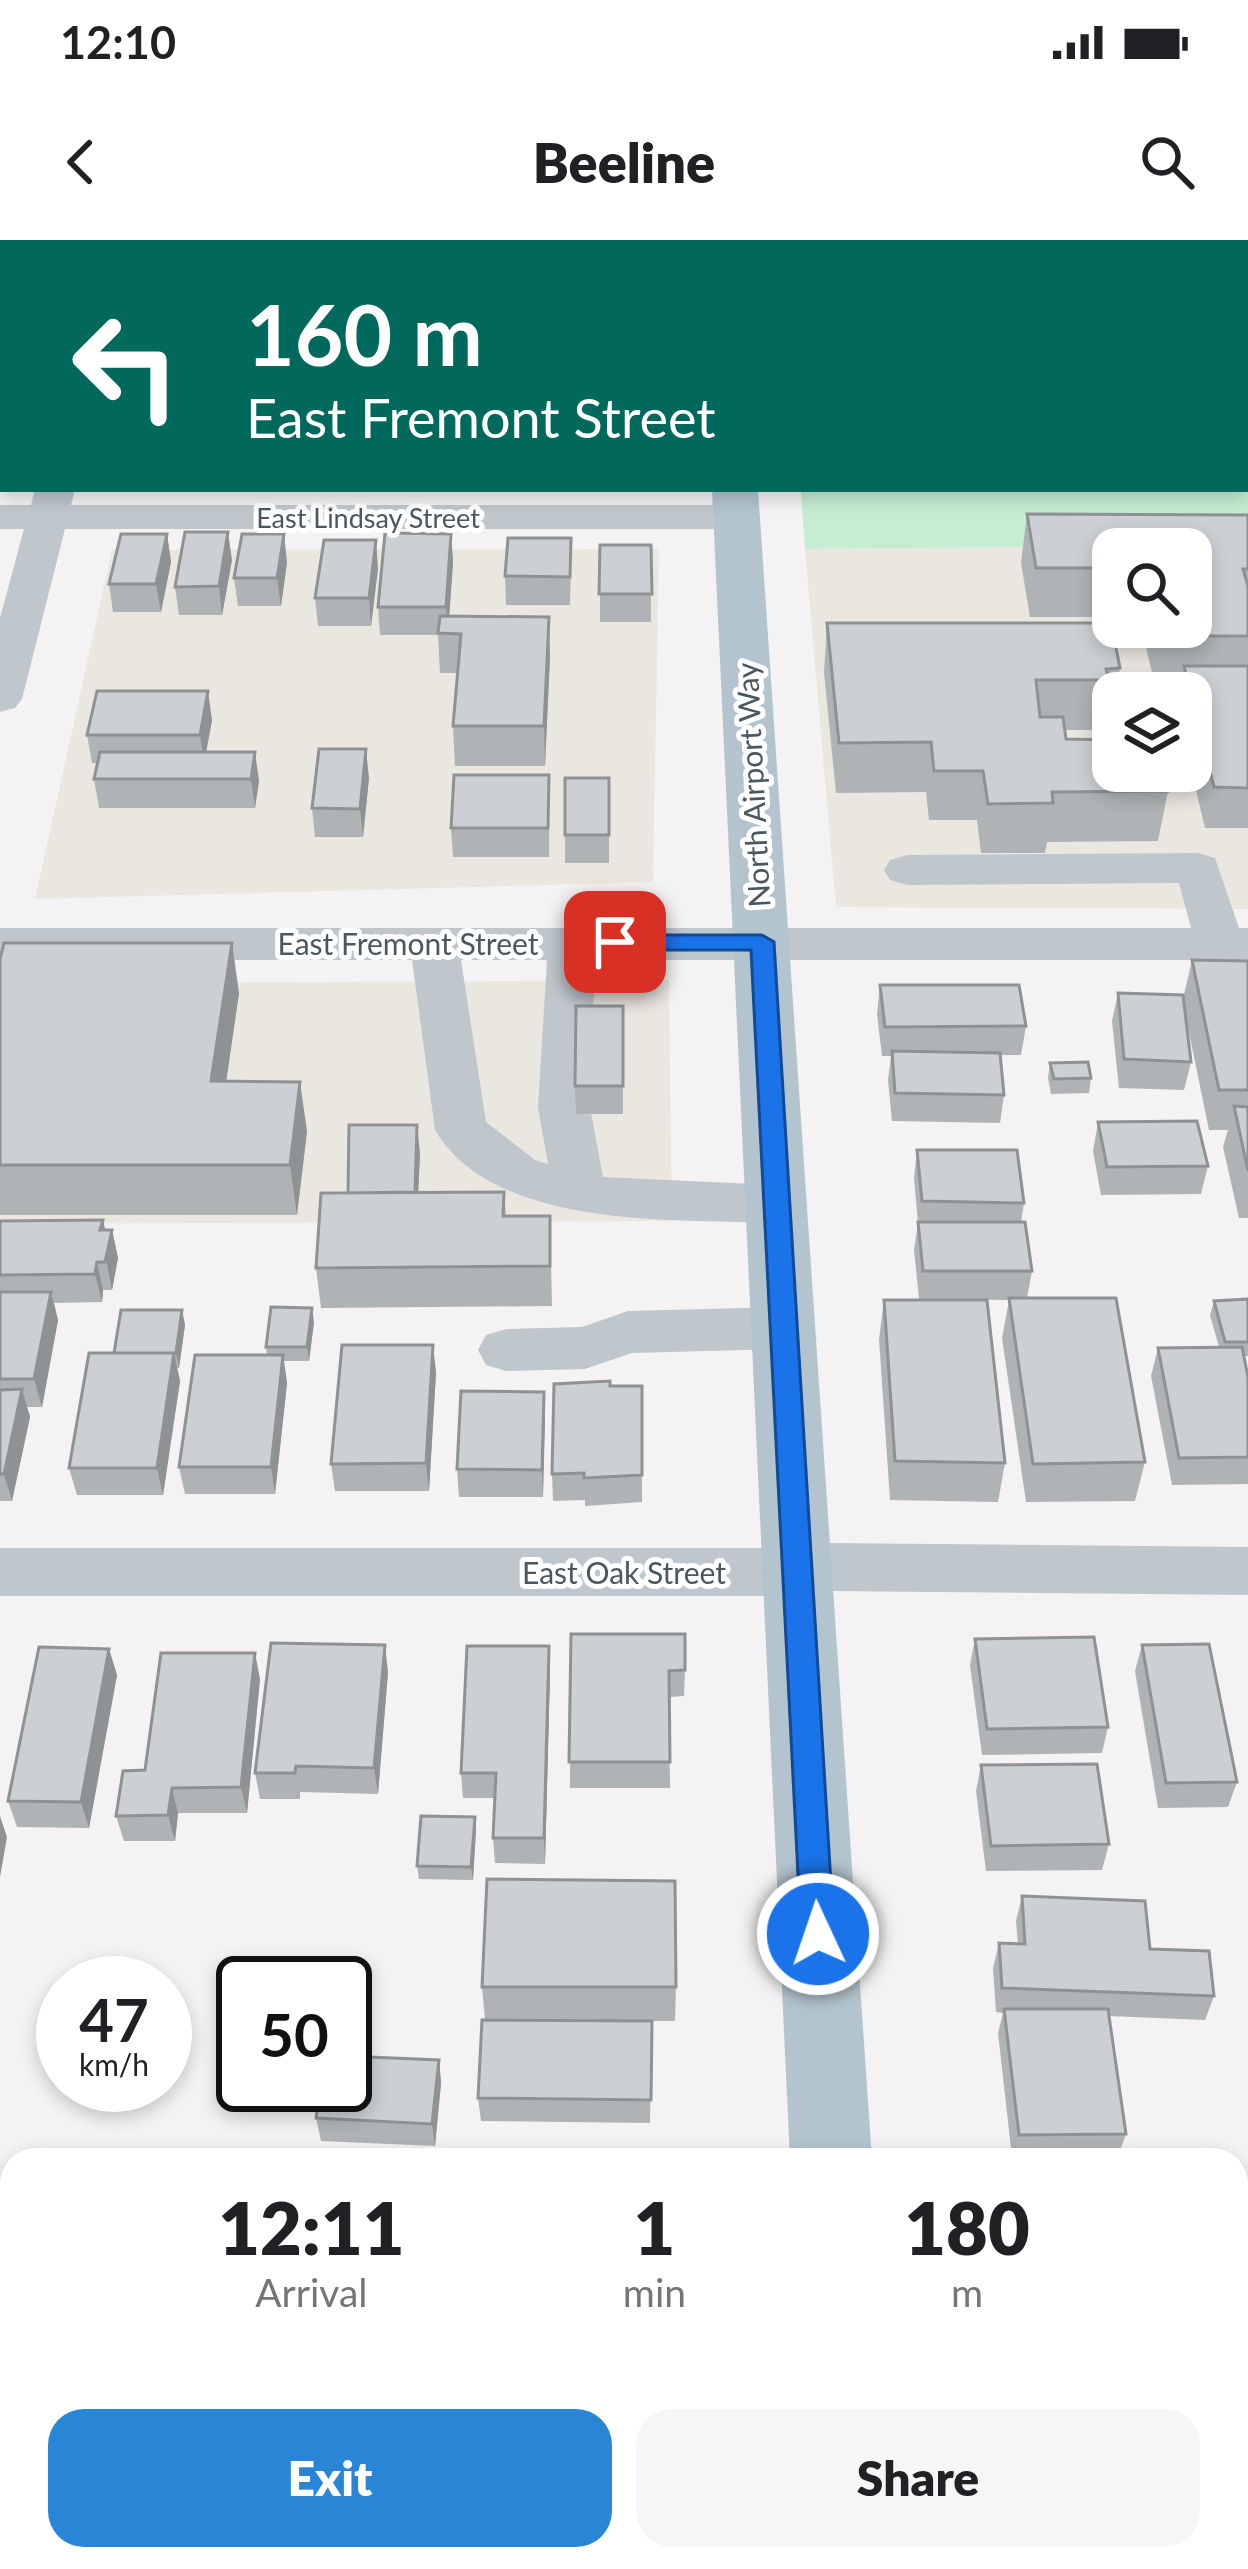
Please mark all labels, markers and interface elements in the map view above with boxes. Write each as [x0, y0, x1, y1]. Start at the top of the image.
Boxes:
text: 12:10 [60, 15, 176, 69]
icon: back [48, 129, 114, 195]
icon: search [1134, 129, 1200, 195]
text: Beeline [533, 130, 715, 195]
text: 160 m [246, 283, 483, 384]
icon: left [48, 288, 204, 444]
text: East Fremont Street [246, 385, 716, 450]
street label: East Lindsay Street [256, 501, 480, 534]
map controls [1092, 528, 1212, 792]
button: search [1092, 528, 1212, 648]
street label: North Airport Way [728, 661, 776, 908]
button: layers [1092, 672, 1212, 792]
pin [564, 891, 666, 993]
icon: arrive [582, 909, 648, 975]
street label: East Fremont Street [278, 925, 539, 961]
street label: East Oak Street [522, 1554, 726, 1590]
position arrow [755, 1871, 881, 1997]
speed limit sign: 50 [216, 1956, 372, 2112]
text: 47 [79, 1983, 149, 2055]
text: km/h [79, 2046, 149, 2082]
text: 12:11 [218, 2184, 404, 2270]
text: 1 [634, 2184, 675, 2270]
text: 180 [904, 2184, 1030, 2270]
text: Arrival [255, 2269, 368, 2315]
text: min [623, 2269, 686, 2315]
text: m [951, 2269, 983, 2315]
button: Exit [48, 2409, 612, 2547]
button: Share [636, 2409, 1200, 2547]

